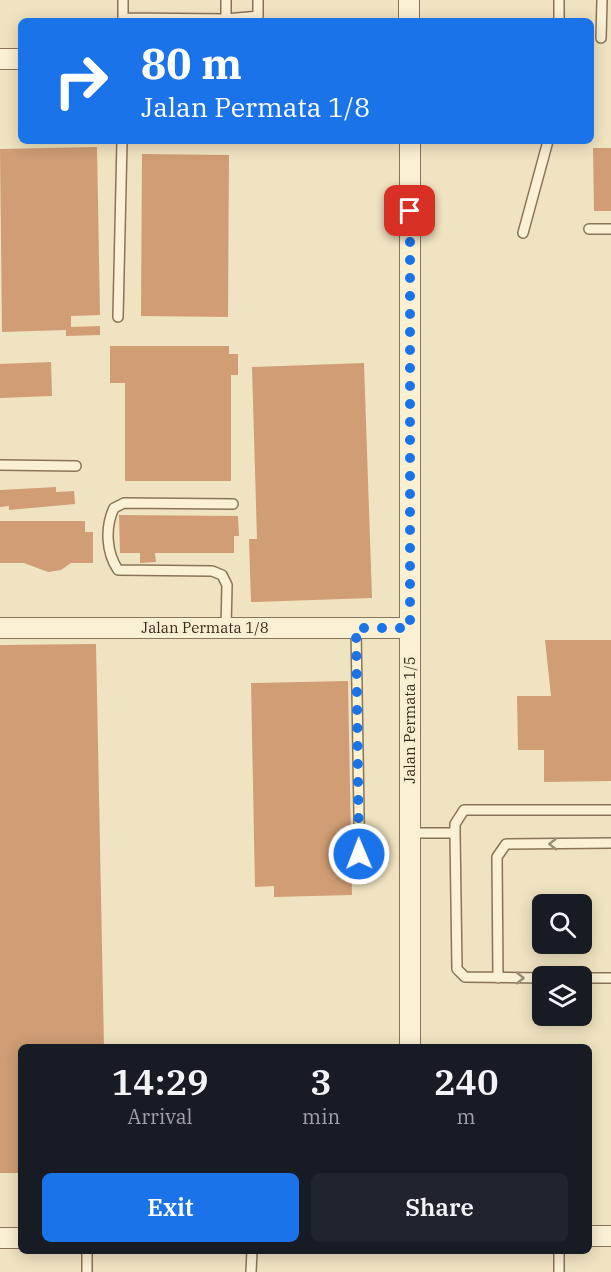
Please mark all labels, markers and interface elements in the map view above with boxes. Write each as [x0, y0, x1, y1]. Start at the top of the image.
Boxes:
text: 80 m [141, 36, 242, 91]
icon: right [42, 42, 120, 120]
text: Jalan Permata 1/8 [141, 89, 370, 124]
pin [384, 185, 435, 236]
icon: arrive [393, 194, 426, 227]
street label: Jalan Permata 1/8 [141, 618, 269, 637]
street label: Jalan Permata 1/5 [400, 656, 419, 784]
position arrow [327, 822, 391, 886]
one-way arrow [548, 838, 557, 850]
map controls [532, 894, 592, 1026]
button: search [532, 894, 592, 954]
button: layers [532, 966, 592, 1026]
one-way arrow [516, 972, 525, 984]
text: 14:29 [111, 1058, 209, 1105]
text: 3 [310, 1058, 332, 1105]
text: 240 [434, 1058, 499, 1105]
text: Arrival [127, 1103, 193, 1130]
text: min [302, 1103, 340, 1130]
text: m [457, 1103, 476, 1130]
button: Exit [42, 1173, 299, 1242]
button: Share [311, 1173, 568, 1242]

